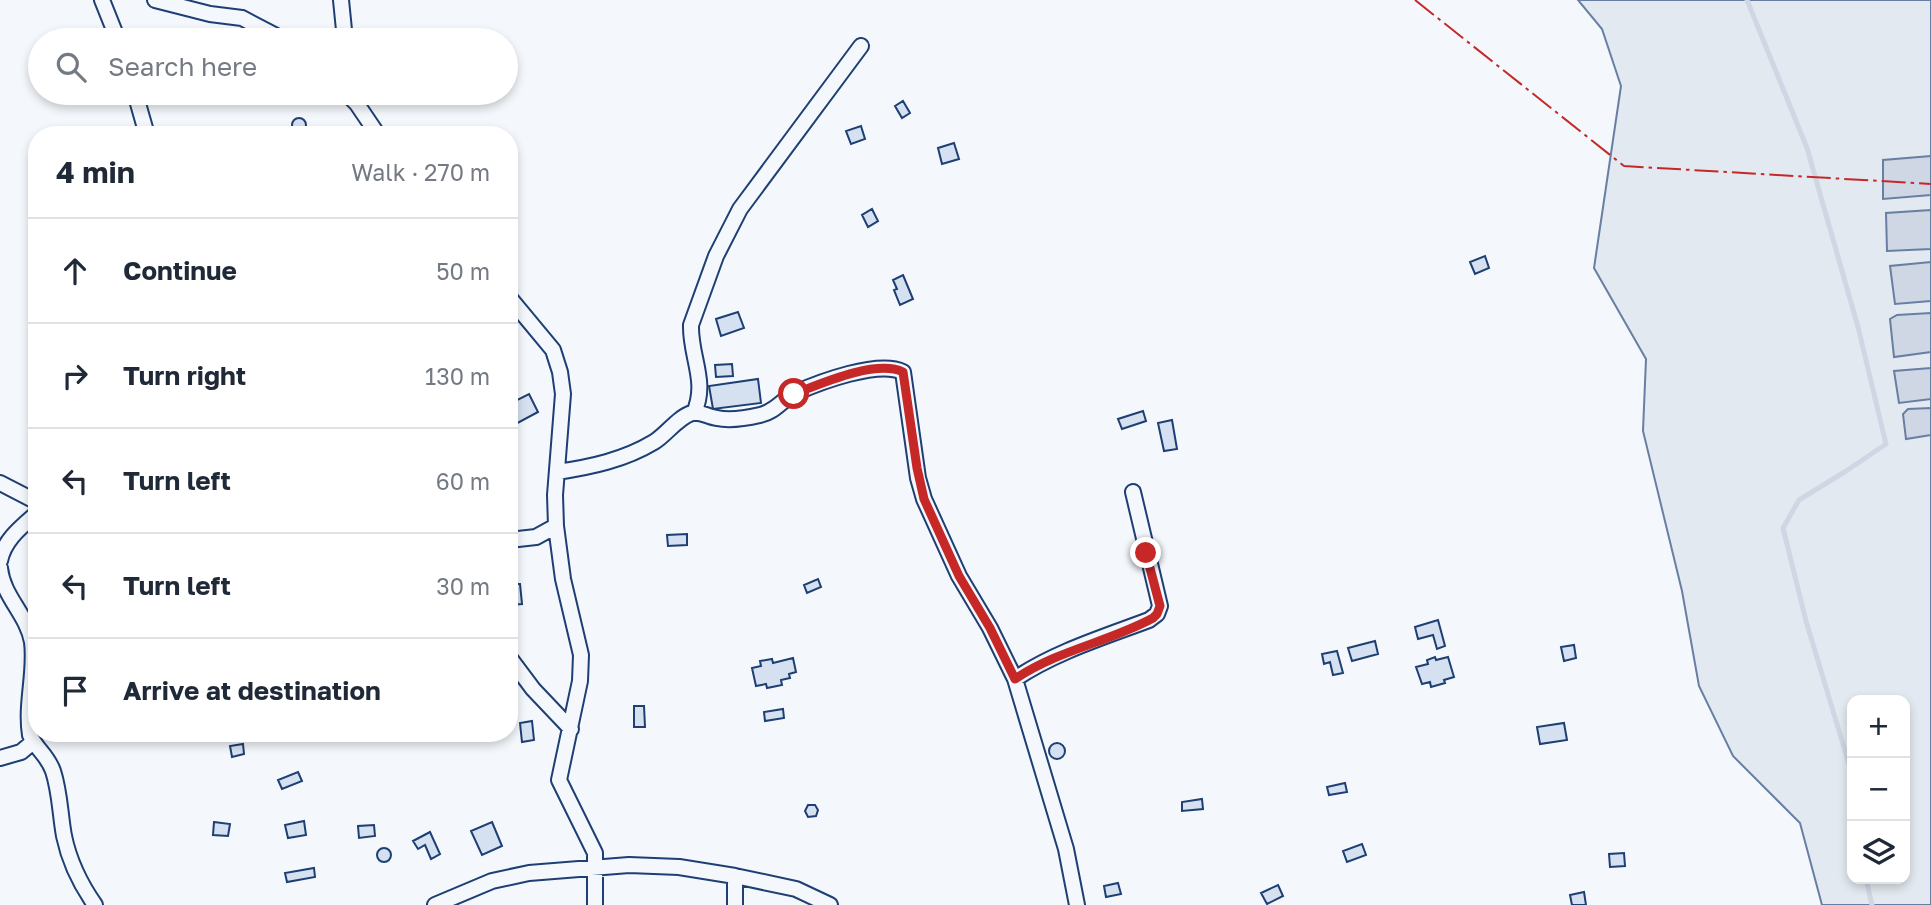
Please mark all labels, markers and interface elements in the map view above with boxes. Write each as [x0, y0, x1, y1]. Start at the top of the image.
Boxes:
search box [28, 28, 518, 105]
icon: search [52, 48, 90, 86]
text: Search here [108, 51, 257, 82]
text: 4 min [56, 154, 135, 190]
text: Walk · 270 m [351, 158, 490, 186]
icon: ahead [56, 252, 94, 290]
text: Continue [123, 255, 237, 286]
text: 50 m [436, 257, 490, 285]
icon: right [56, 357, 94, 395]
text: Turn right [123, 360, 246, 391]
text: 130 m [425, 362, 490, 390]
route start [778, 378, 809, 409]
icon: left [56, 462, 94, 500]
text: Turn left [123, 465, 231, 496]
text: 60 m [436, 467, 490, 495]
route end [1130, 537, 1161, 568]
icon: left [56, 567, 94, 605]
text: Turn left [123, 570, 231, 601]
text: 30 m [436, 572, 490, 600]
icon: arrive [56, 672, 94, 710]
text: Arrive at destination [123, 675, 381, 706]
map controls [1847, 695, 1910, 884]
button: + [1847, 695, 1910, 758]
button: − [1847, 758, 1910, 821]
button: layers [1847, 821, 1910, 884]

